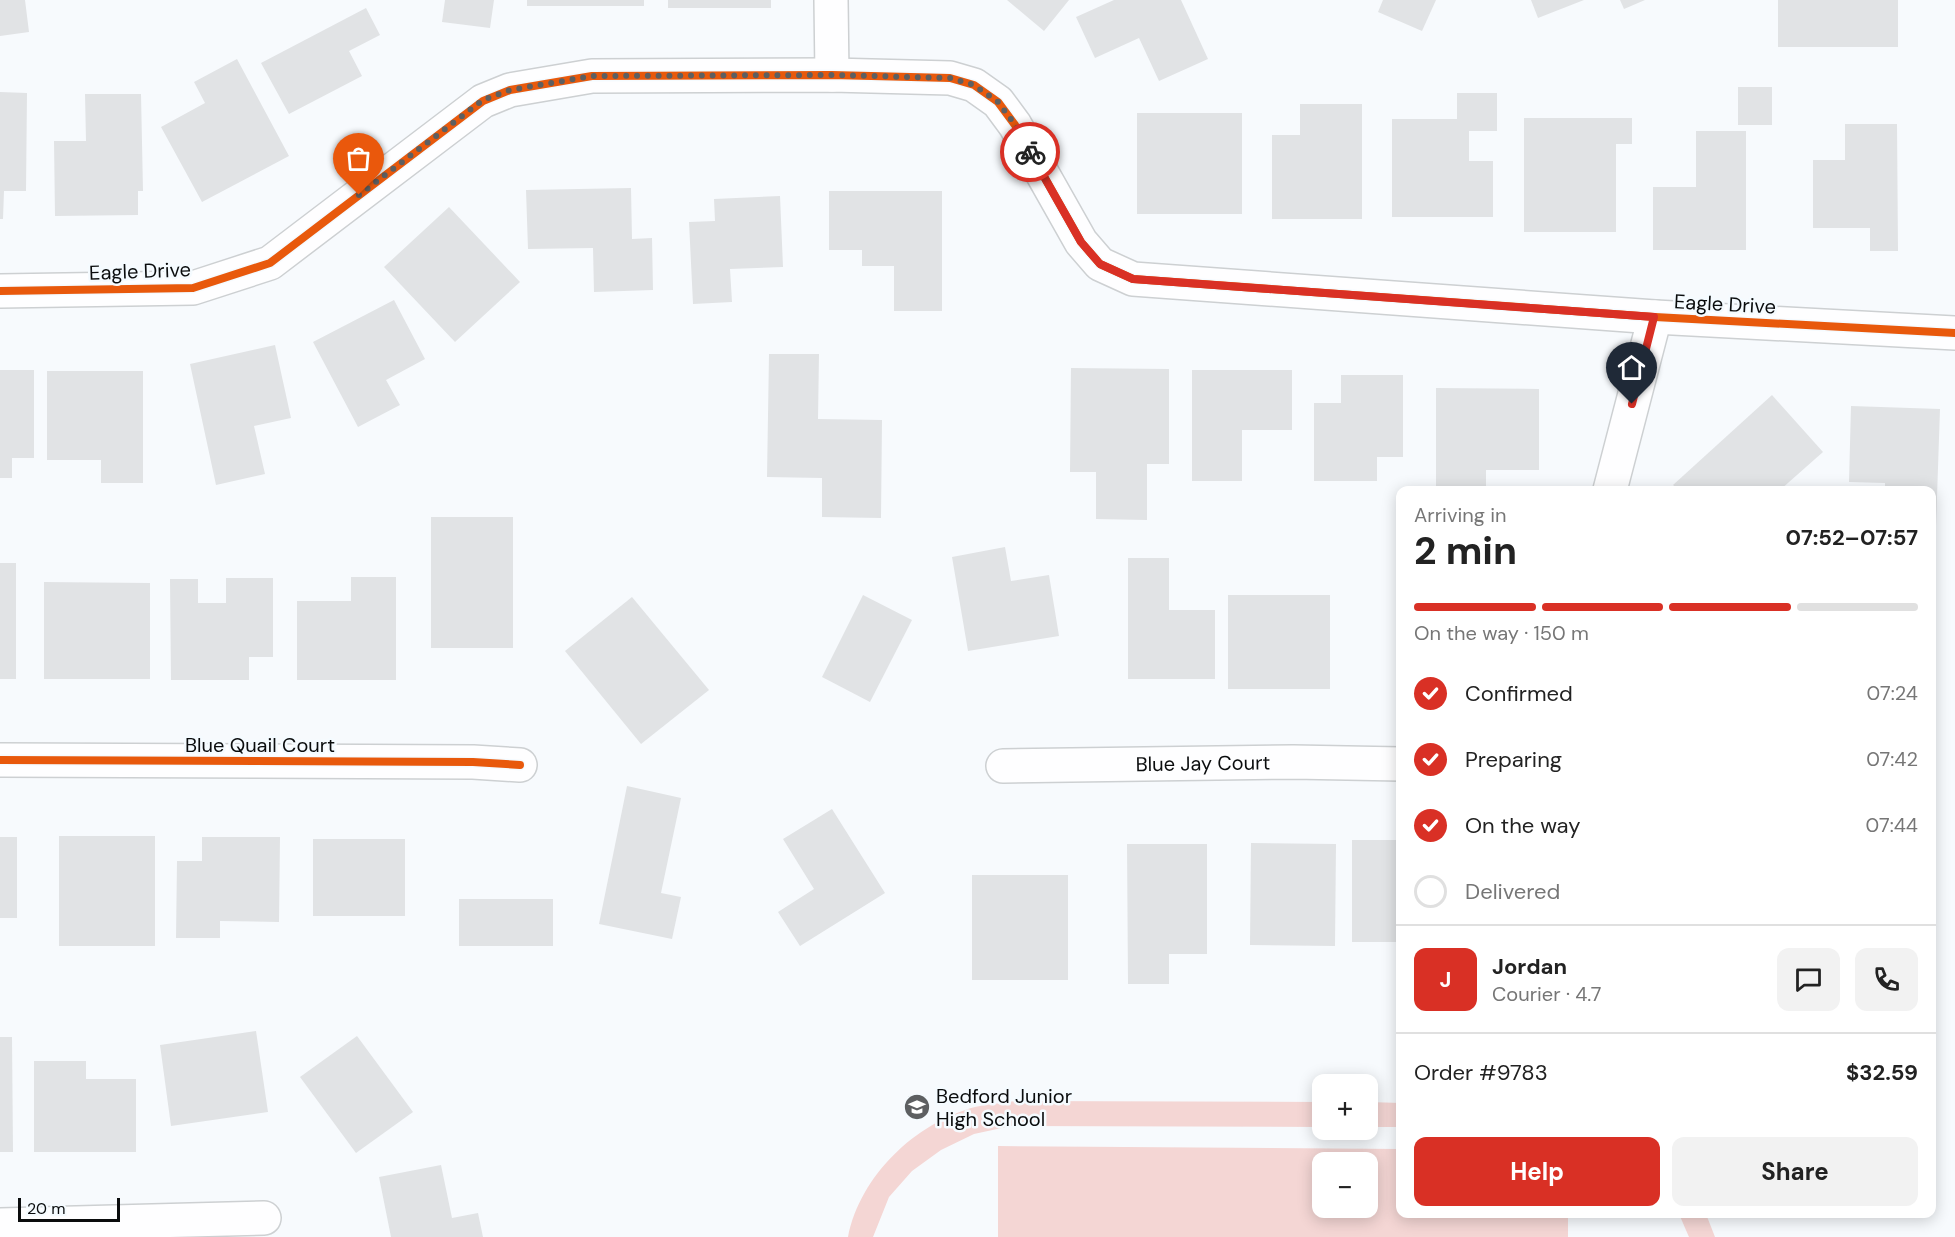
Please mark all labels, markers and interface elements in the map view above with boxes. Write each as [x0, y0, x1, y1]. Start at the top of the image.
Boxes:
courier [1000, 122, 1060, 182]
pin [333, 133, 384, 195]
icon: bike [1014, 136, 1047, 169]
icon: bag [342, 142, 375, 175]
street label: Eagle Drive [89, 256, 191, 286]
street label: Eagle Drive [1673, 288, 1777, 320]
pin [1606, 342, 1657, 404]
icon: home [1615, 351, 1648, 384]
text: Arriving in [1414, 502, 1506, 528]
text: 07:52–07:57 [1786, 523, 1918, 552]
text: 2 min [1414, 525, 1517, 576]
text: On the way · 150 m [1414, 620, 1589, 646]
icon: check [1414, 677, 1447, 710]
text: Confirmed [1465, 679, 1573, 708]
text: 07:24 [1867, 680, 1918, 706]
street label: Blue Quail Court [185, 732, 335, 758]
icon: check [1414, 743, 1447, 776]
text: Preparing [1465, 745, 1562, 774]
text: 07:42 [1866, 746, 1918, 772]
street label: Blue Jay Court [1135, 749, 1271, 777]
icon: check [1414, 809, 1447, 842]
text: On the way [1465, 811, 1580, 840]
text: 07:44 [1866, 812, 1918, 838]
text: Delivered [1465, 877, 1560, 906]
button: chat [1777, 948, 1840, 1011]
button: phone [1855, 948, 1918, 1011]
text: Jordan [1492, 952, 1567, 981]
text: J [1440, 965, 1451, 994]
text: Courier · 4.7 [1492, 981, 1601, 1007]
text: Order #9783 [1414, 1058, 1548, 1087]
text: $32.59 [1846, 1058, 1918, 1087]
map controls [1312, 1074, 1378, 1218]
button: + [1312, 1074, 1378, 1140]
place label: Bedford Junior High School [936, 1083, 1072, 1132]
school or university icon: Bedford Junior High School [902, 1092, 932, 1122]
button: Help [1414, 1137, 1660, 1206]
button: Share [1672, 1137, 1918, 1206]
button: − [1312, 1152, 1378, 1218]
scale bar [18, 1195, 120, 1222]
text: 20 m [27, 1198, 66, 1219]

